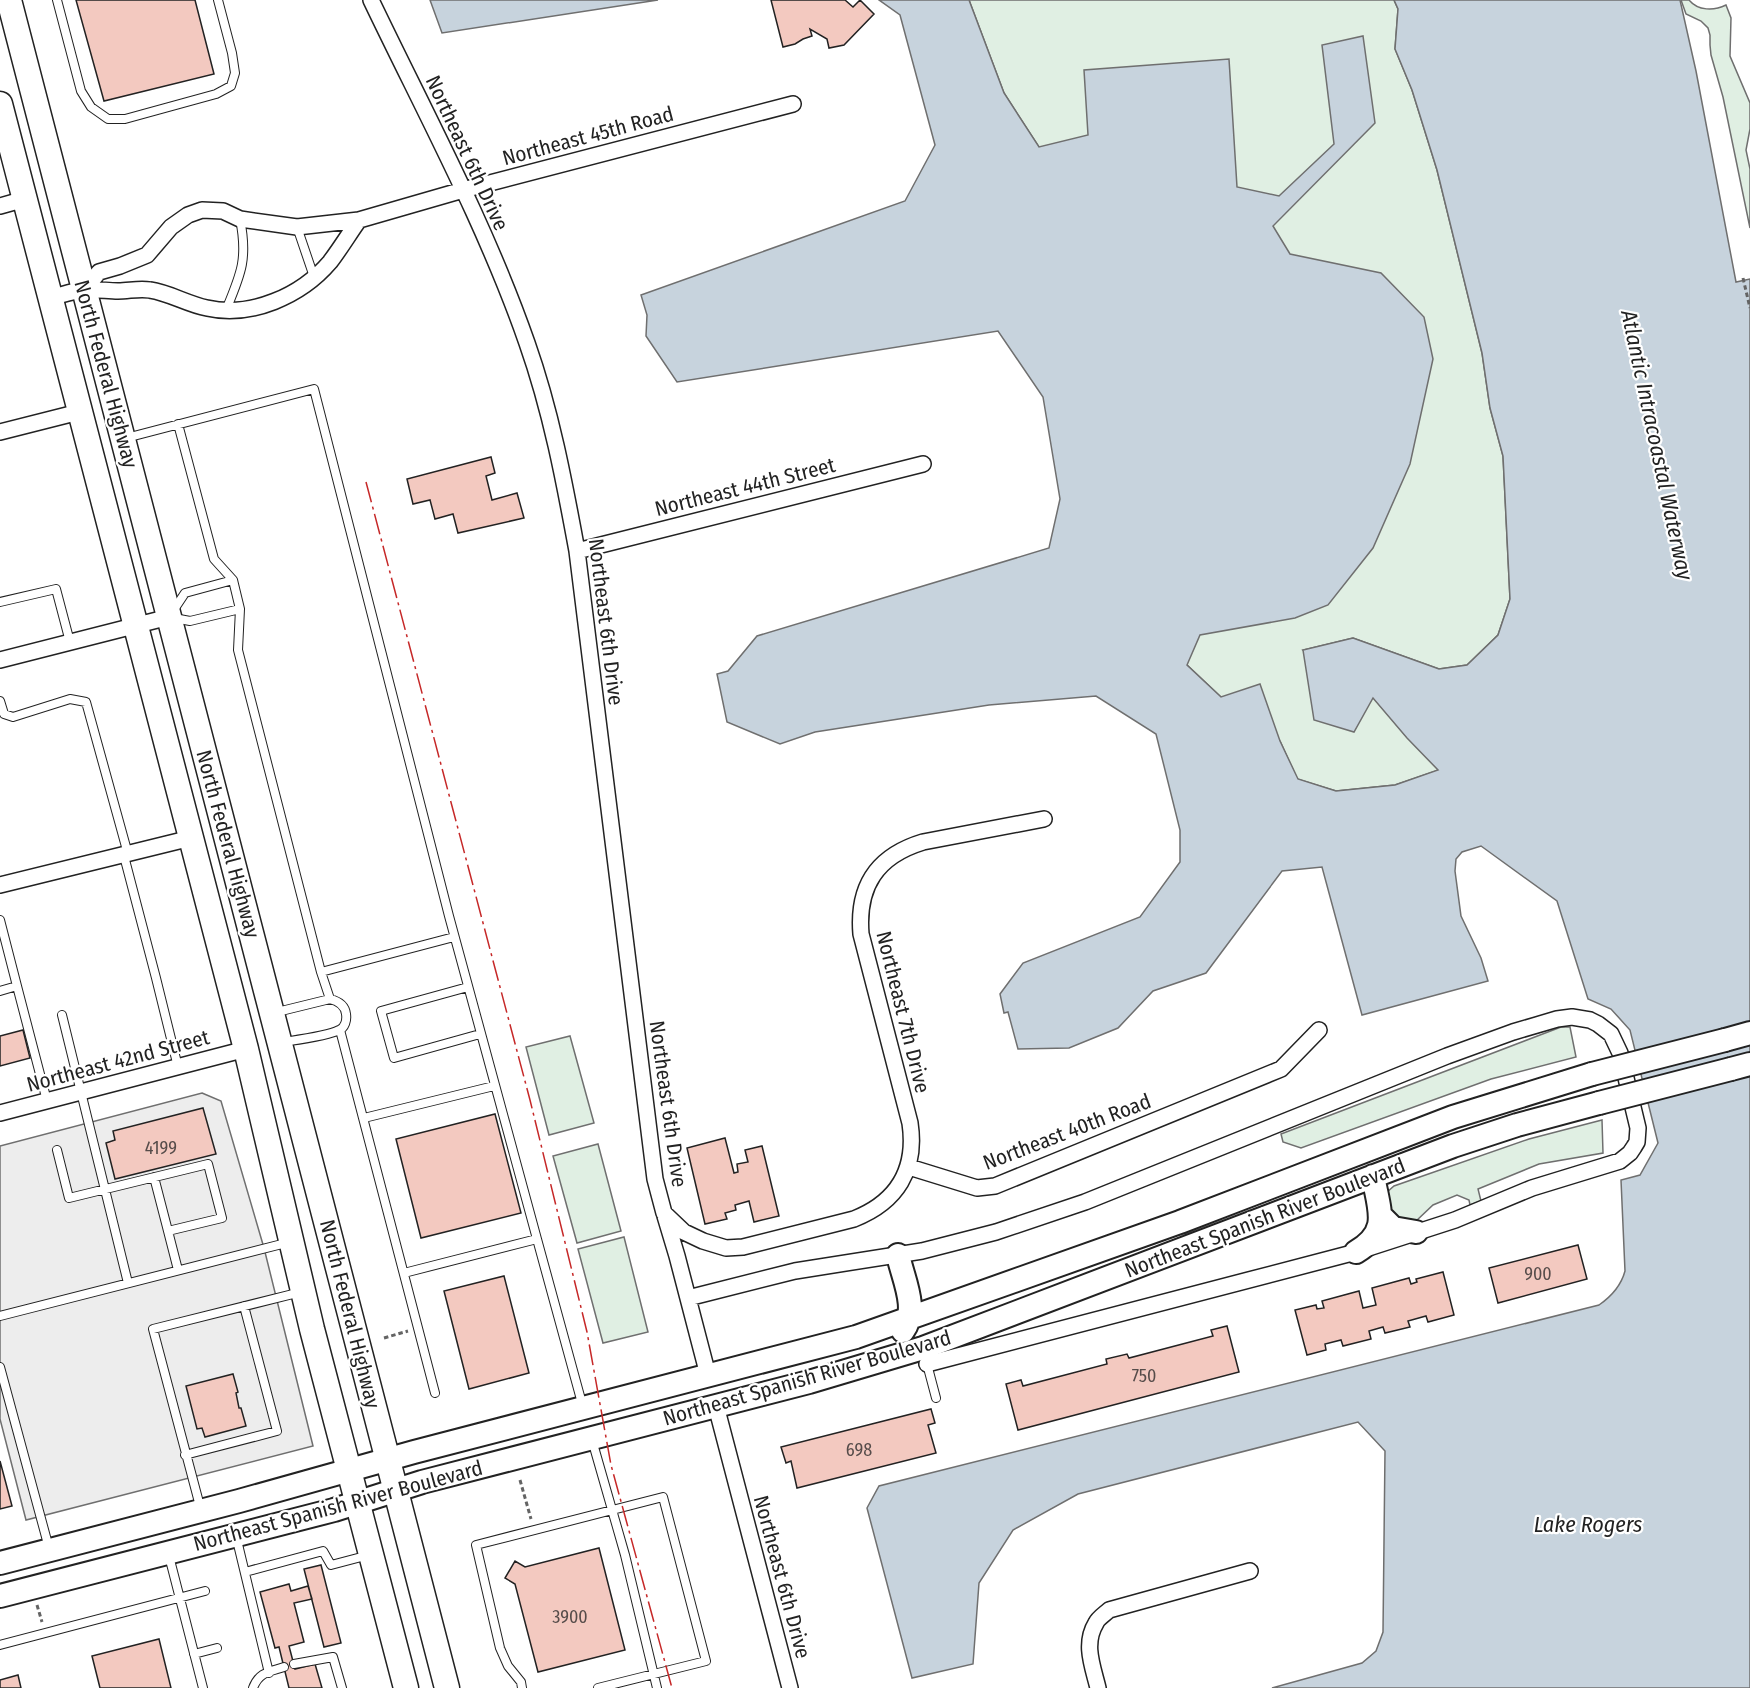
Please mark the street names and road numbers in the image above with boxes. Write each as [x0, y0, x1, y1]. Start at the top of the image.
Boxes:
street label: Northeast 6th Drive [420, 71, 514, 235]
street label: Northeast 45th Road [500, 101, 676, 171]
street label: North Federal Highway [68, 277, 144, 471]
street label: Northeast 44th Street [652, 452, 838, 522]
street label: Northeast 6th Drive [583, 537, 629, 707]
street label: North Federal Highway [190, 747, 266, 941]
street label: Northeast 7th Drive [870, 928, 936, 1096]
street label: Northeast 6th Drive [643, 1019, 693, 1189]
street label: Northeast 42nd Street [24, 1024, 212, 1098]
street label: Northeast 40th Road [979, 1088, 1155, 1176]
street label: Northeast Spanish River Boulevard [1121, 1152, 1409, 1284]
street label: North Federal Highway [314, 1217, 386, 1412]
street label: Northeast Spanish River Boulevard [660, 1324, 954, 1432]
street label: Northeast Spanish River Boulevard [191, 1455, 485, 1557]
street label: Northeast 6th Drive [748, 1493, 816, 1661]

